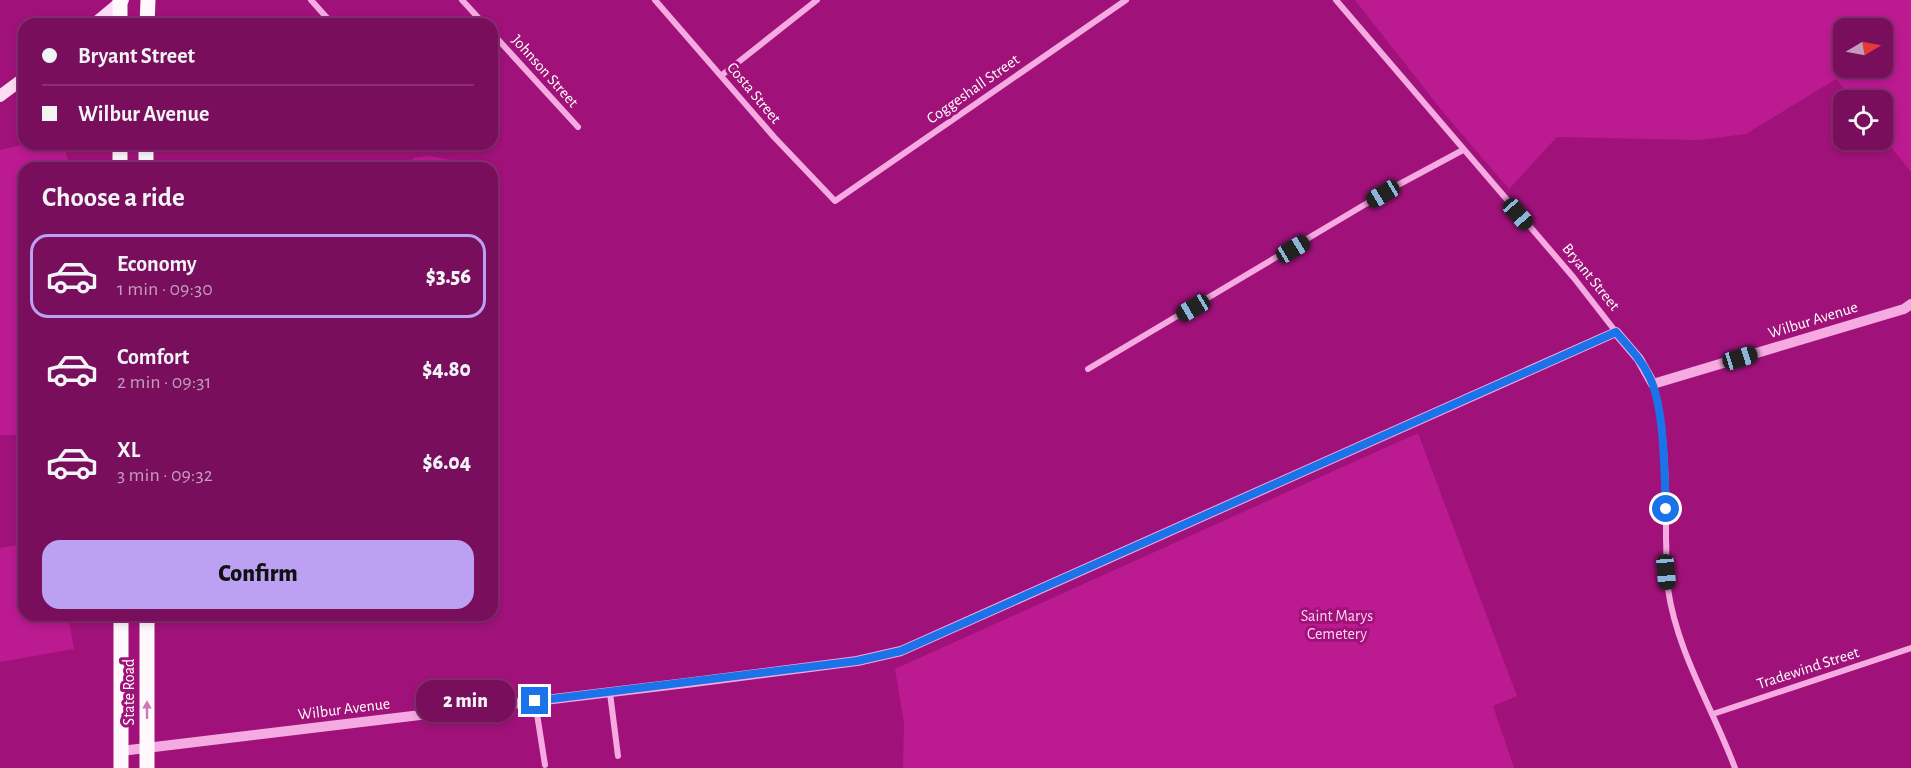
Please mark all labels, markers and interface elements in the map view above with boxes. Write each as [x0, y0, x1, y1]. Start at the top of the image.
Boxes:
north arrow [1833, 18, 1893, 78]
map controls [1833, 18, 1893, 150]
street label: Johnson Street [509, 32, 581, 110]
text: Bryant Street [78, 45, 195, 67]
street label: Coggeshall Street [924, 51, 1022, 127]
street label: Costa Street [724, 59, 784, 127]
button: locate [1833, 90, 1893, 150]
text: Wilbur Avenue [78, 103, 209, 125]
car [1363, 177, 1403, 211]
text: Choose a ride [42, 184, 185, 211]
car [1499, 195, 1537, 233]
car [1273, 232, 1313, 266]
street label: Bryant Street [1558, 240, 1623, 314]
icon: car [45, 249, 99, 303]
text: Economy [117, 253, 197, 275]
text: $3.56 [426, 265, 471, 287]
text: 1 min · 09:30 [117, 279, 213, 299]
car [1173, 291, 1213, 325]
street label: Wilbur Avenue [1766, 299, 1860, 341]
icon: car [45, 342, 99, 396]
car [1720, 344, 1760, 372]
text: Comfort [117, 346, 189, 368]
text: $4.80 [422, 358, 471, 380]
text: 2 min · 09:31 [117, 372, 211, 392]
icon: car [45, 435, 99, 489]
text: XL [117, 439, 140, 461]
text: $6.04 [422, 451, 471, 473]
text: 3 min · 09:32 [117, 465, 213, 485]
route start [1652, 495, 1679, 522]
button: Confirm [42, 540, 474, 609]
car [1655, 553, 1677, 591]
park label: Saint Marys Cemetery [1301, 608, 1373, 643]
street label: Tradewind Street [1755, 644, 1861, 692]
street label: State Road [121, 659, 137, 725]
callout: 2 min [415, 680, 514, 722]
route end [521, 687, 548, 714]
text: 2 min [443, 691, 488, 711]
street label: Wilbur Avenue [297, 695, 391, 723]
one-way arrow [142, 700, 152, 719]

